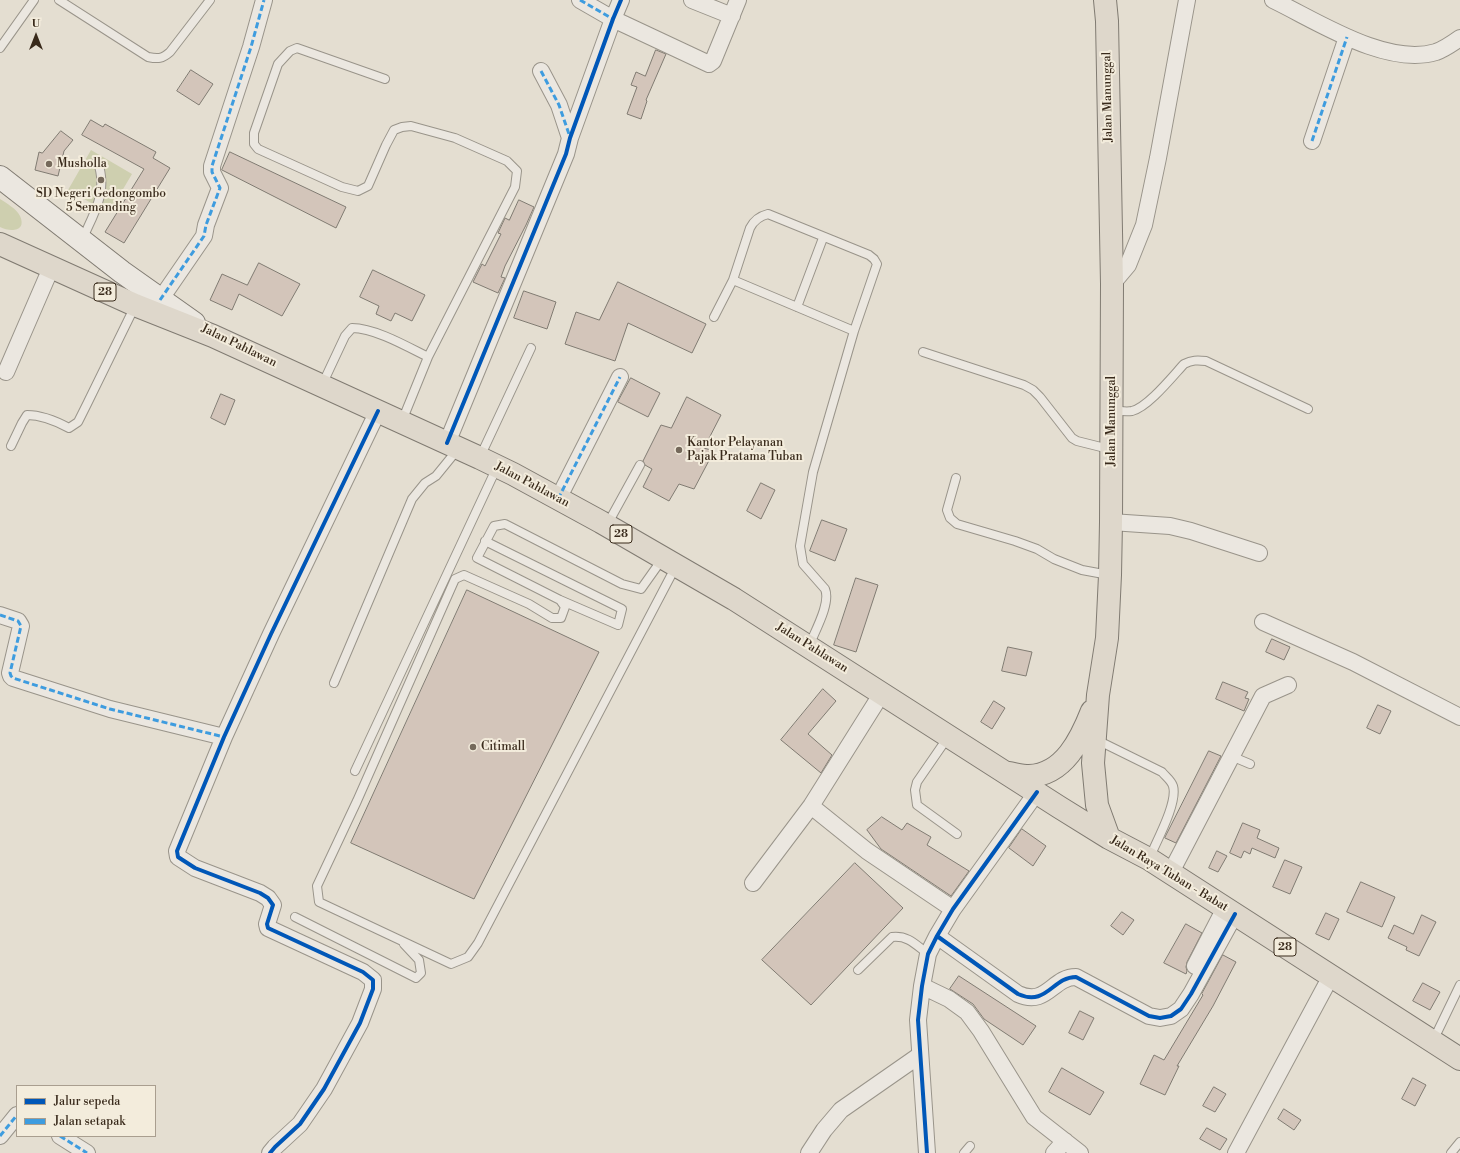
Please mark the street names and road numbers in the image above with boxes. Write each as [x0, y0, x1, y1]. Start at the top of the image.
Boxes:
street label: Jalan Manunggal [1100, 52, 1116, 142]
road number: 28 [94, 283, 116, 301]
street label: Jalan Pahlawan [199, 321, 279, 371]
street label: Jalan Manunggal [1105, 376, 1119, 466]
street label: Jalan Pahlawan [492, 459, 572, 511]
road number: 28 [610, 525, 632, 543]
street label: Jalan Pahlawan [773, 620, 851, 676]
street label: Jalan Raya Tuban - Babat [1107, 833, 1231, 915]
road number: 28 [1274, 938, 1296, 956]

